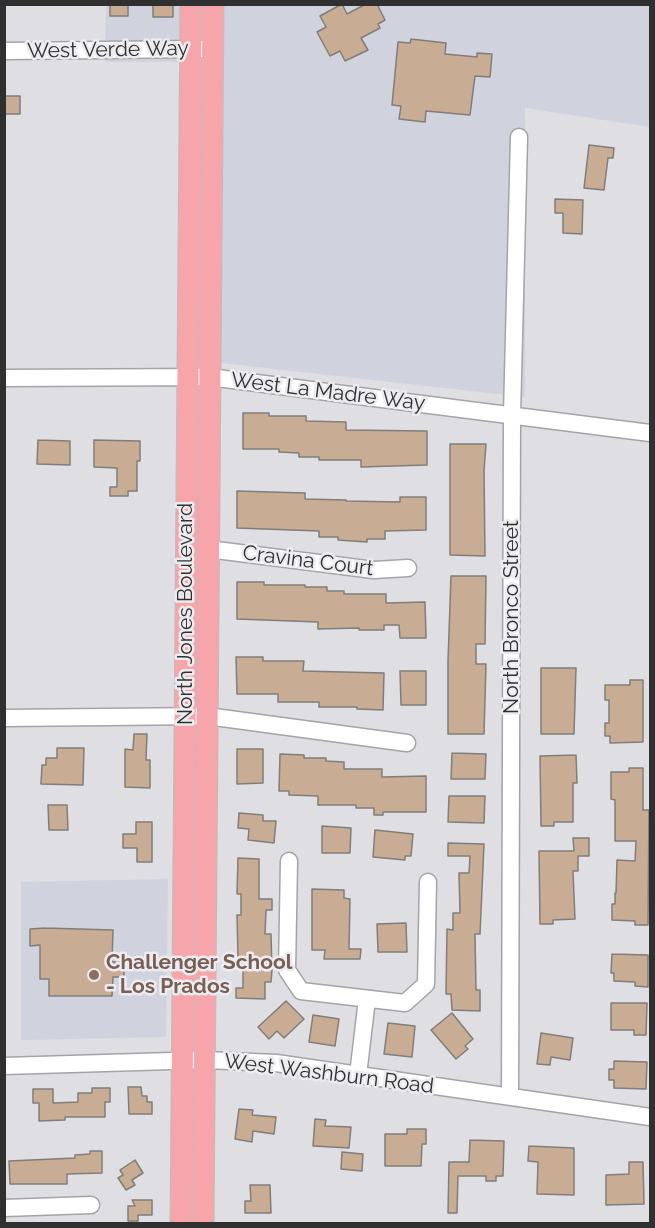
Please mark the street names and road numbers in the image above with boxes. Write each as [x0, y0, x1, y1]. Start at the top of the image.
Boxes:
street label: West Verde Way [27, 36, 189, 64]
street label: West La Madre Way [230, 368, 426, 416]
street label: North Jones Boulevard [173, 503, 199, 725]
street label: North Bronco Street [499, 520, 525, 714]
street label: Cravina Court [241, 540, 375, 582]
street label: West Washburn Road [223, 1049, 435, 1099]

